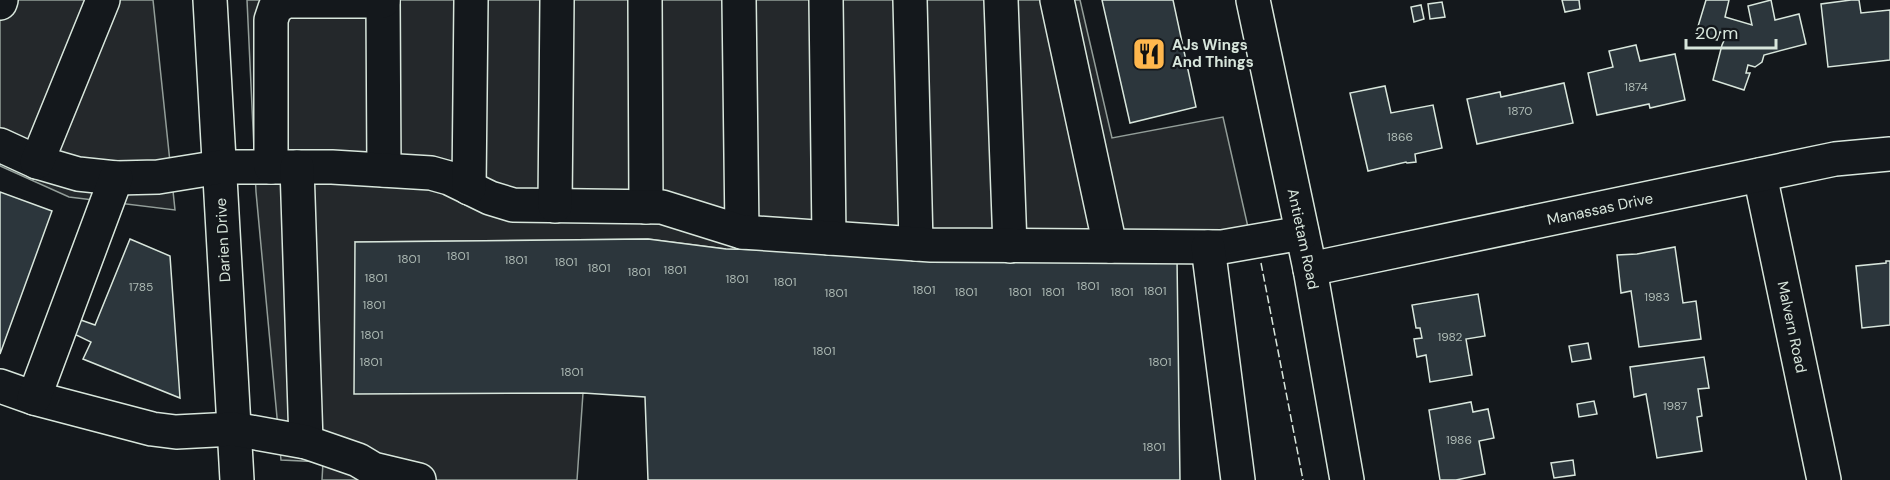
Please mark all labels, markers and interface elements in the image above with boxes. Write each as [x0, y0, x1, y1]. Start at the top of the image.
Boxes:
scale bar [1686, 12, 1776, 50]
text: 20 m [1695, 21, 1738, 45]
place label: AJs Wings And Things [1172, 35, 1254, 72]
restaurant icon: AJs Wings And Things [1131, 36, 1167, 72]
house number: 1874 [1624, 79, 1648, 95]
house number: 1870 [1507, 103, 1533, 119]
house number: 1866 [1387, 129, 1413, 145]
street label: Antietam Road [1283, 187, 1323, 291]
street label: Manassas Drive [1545, 188, 1655, 230]
street label: Darien Drive [211, 197, 235, 283]
house number: 1801 [447, 248, 470, 264]
house number: 1801 [398, 251, 421, 267]
house number: 1801 [505, 252, 528, 268]
house number: 1801 [555, 254, 578, 270]
house number: 1801 [588, 260, 611, 276]
house number: 1801 [664, 262, 687, 278]
house number: 1801 [628, 264, 651, 280]
house number: 1801 [365, 270, 388, 286]
house number: 1801 [726, 271, 749, 287]
house number: 1801 [774, 274, 797, 290]
house number: 1801 [1077, 278, 1100, 294]
house number: 1785 [129, 279, 153, 295]
street label: Malvern Road [1773, 279, 1811, 375]
house number: 1801 [913, 282, 936, 298]
house number: 1801 [1144, 283, 1167, 299]
house number: 1801 [955, 284, 978, 300]
house number: 1801 [1009, 284, 1032, 300]
house number: 1801 [1042, 284, 1065, 300]
house number: 1801 [1111, 284, 1134, 300]
house number: 1801 [825, 285, 848, 301]
house number: 1983 [1644, 289, 1670, 305]
house number: 1801 [363, 297, 386, 313]
house number: 1801 [361, 327, 384, 343]
house number: 1982 [1437, 329, 1463, 345]
house number: 1801 [813, 343, 836, 359]
house number: 1801 [360, 354, 383, 370]
house number: 1801 [1149, 354, 1172, 370]
house number: 1801 [561, 364, 584, 380]
house number: 1987 [1663, 398, 1687, 414]
house number: 1986 [1446, 432, 1472, 448]
house number: 1801 [1143, 439, 1166, 455]

